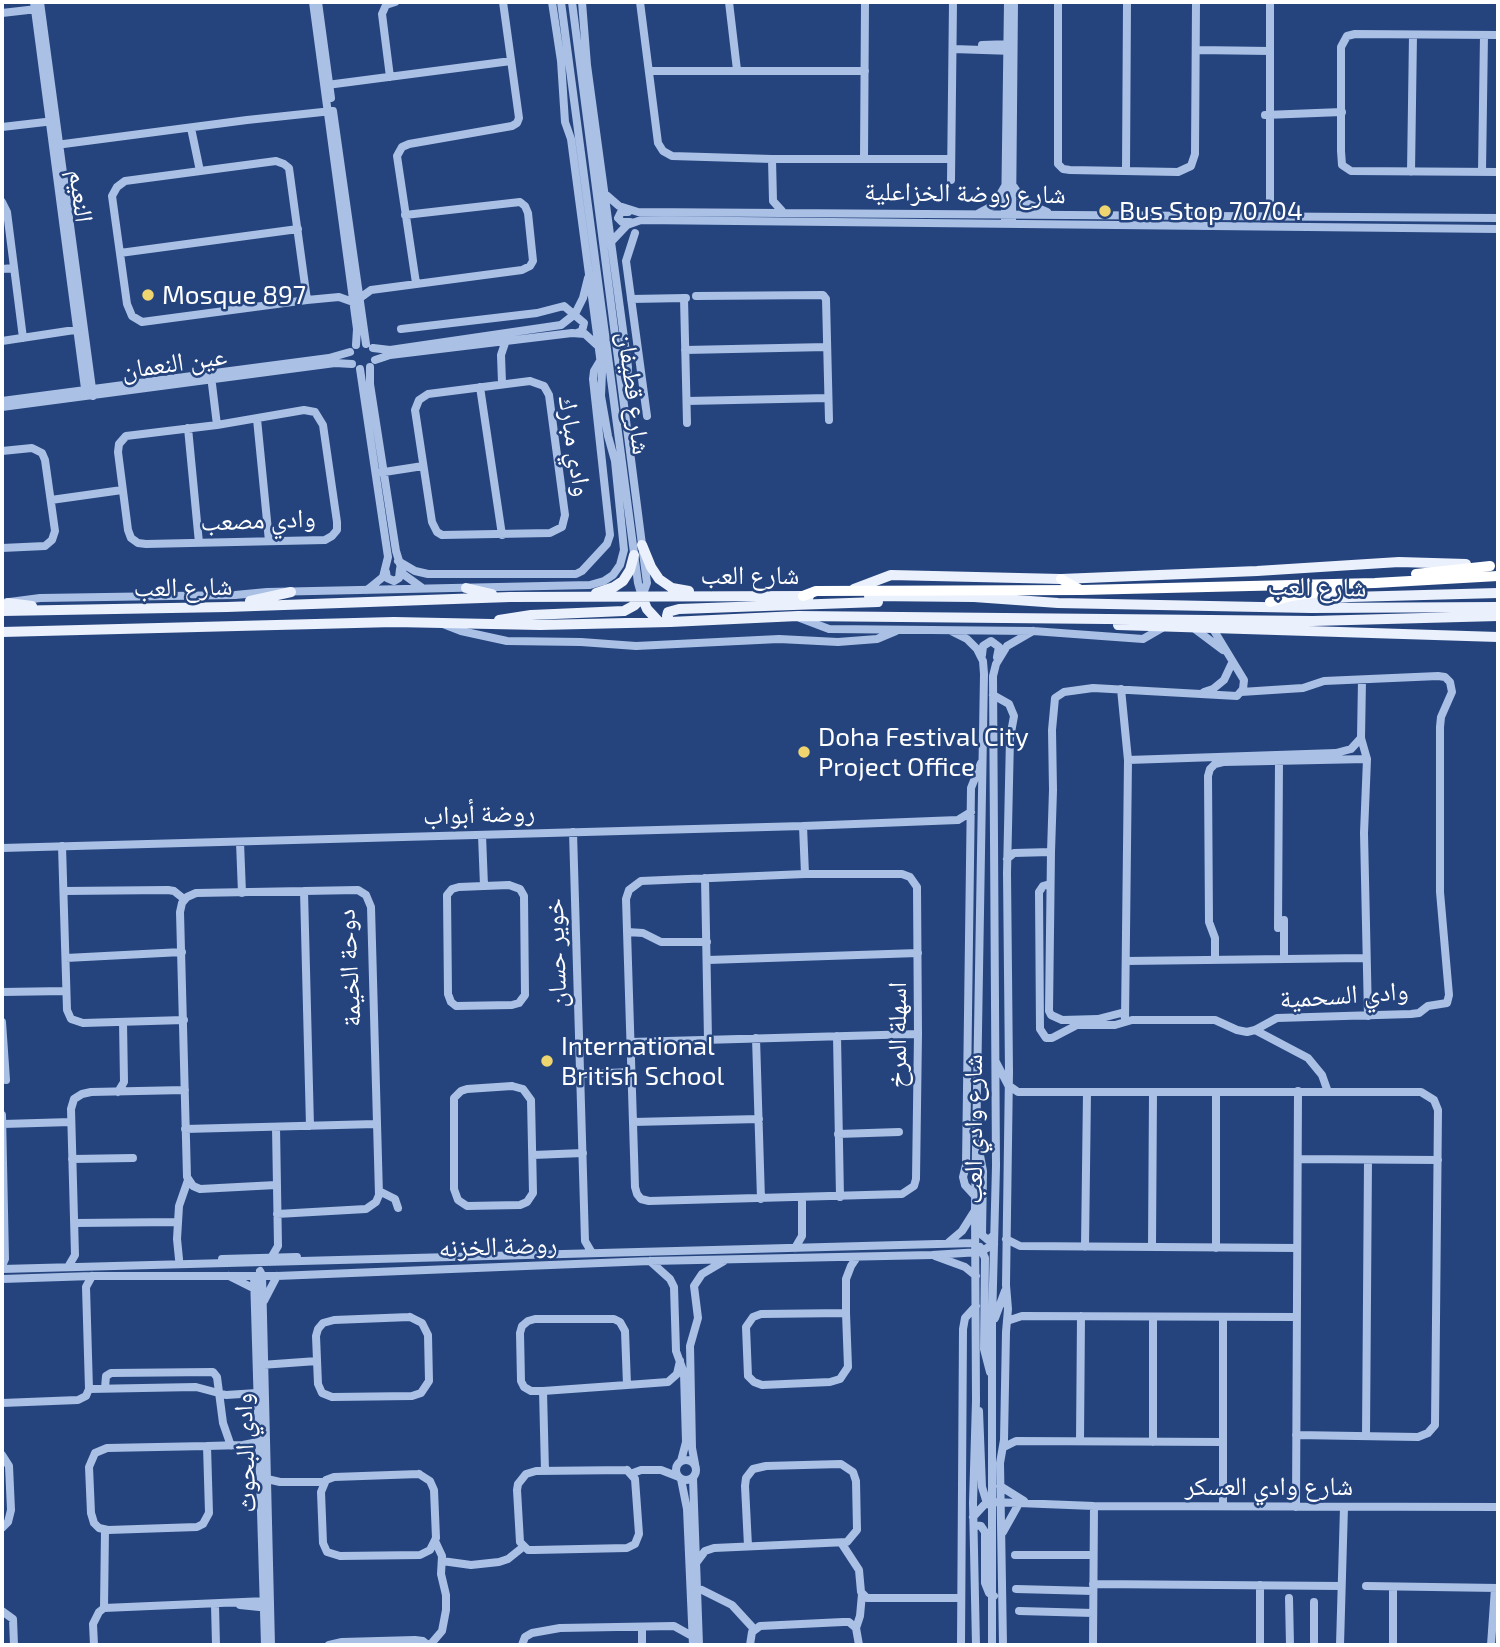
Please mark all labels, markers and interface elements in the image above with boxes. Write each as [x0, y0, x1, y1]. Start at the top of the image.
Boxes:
street label: النعيم [62, 168, 100, 224]
street label: شارع روضة الخزاعلية [864, 176, 1066, 210]
place label: Bus Stop 70704 [1119, 195, 1303, 227]
marker: Bus Stop 70704 [1097, 203, 1113, 219]
place label: Mosque 897 [162, 279, 306, 311]
marker: Mosque 897 [140, 287, 156, 303]
street label: شارع قطيفان [611, 330, 657, 456]
street label: عين النعمان [119, 340, 229, 386]
street label: وادي مبارك [552, 393, 598, 499]
street label: وادي مصعب [200, 502, 316, 538]
street label: شارع العب [701, 559, 799, 591]
street label: شارع العب [133, 571, 233, 603]
street label: شارع العب [1267, 571, 1367, 603]
place label: Doha Festival City Project Office [818, 721, 1029, 782]
marker: Doha Festival City Project Office [796, 744, 812, 760]
street label: روضة أبواب [423, 796, 535, 832]
street label: خوير حسان [538, 898, 574, 1008]
street label: دوحة الخيمة [330, 908, 368, 1028]
street label: وادي السحمية [1279, 975, 1409, 1015]
street label: اسهلة المرخ [881, 982, 913, 1088]
place label: International British School [561, 1030, 724, 1092]
marker: International British School [539, 1053, 555, 1069]
street label: شارع وادي العب [957, 1054, 989, 1204]
street label: روضة الخزنه [438, 1228, 558, 1264]
street label: وادي البحوث [227, 1393, 263, 1513]
street label: شارع وادي العسكر [1185, 1470, 1353, 1502]

